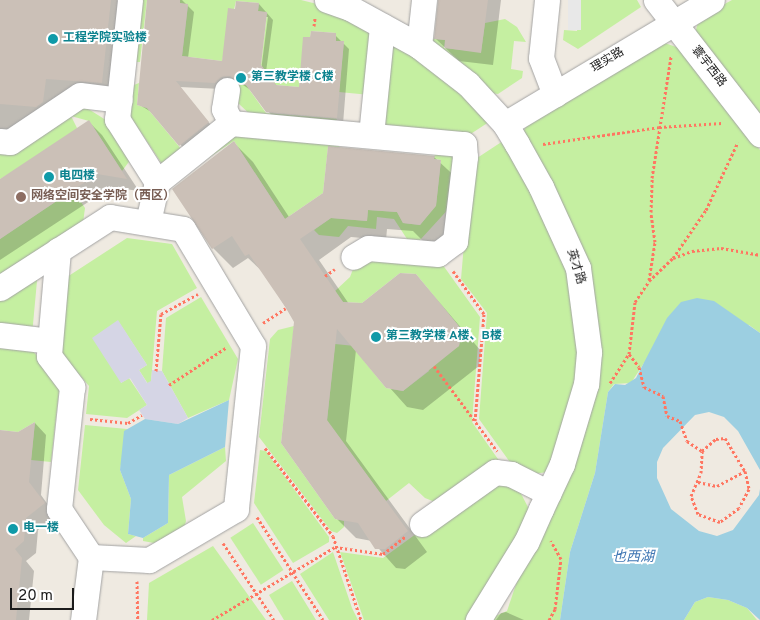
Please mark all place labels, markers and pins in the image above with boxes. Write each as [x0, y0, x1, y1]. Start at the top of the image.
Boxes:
place label: 工程学院实验楼 [63, 32, 147, 46]
marker: 工程学院实验楼 [47, 33, 59, 45]
place label: 第三教学楼 C楼 [251, 71, 334, 85]
marker: 第三教学楼 C楼 [235, 72, 247, 84]
place label: 电四楼 [59, 170, 95, 184]
marker: 电四楼 [43, 171, 55, 183]
place label: 网络空间安全学院（西区） [31, 190, 175, 204]
marker: 网络空间安全学院（西区） [15, 191, 27, 203]
place label: 第三教学楼 A楼、B楼 [386, 330, 502, 344]
marker: 第三教学楼 A楼、B楼 [370, 331, 382, 343]
place label: 电一楼 [23, 522, 59, 536]
marker: 电一楼 [7, 523, 19, 535]

